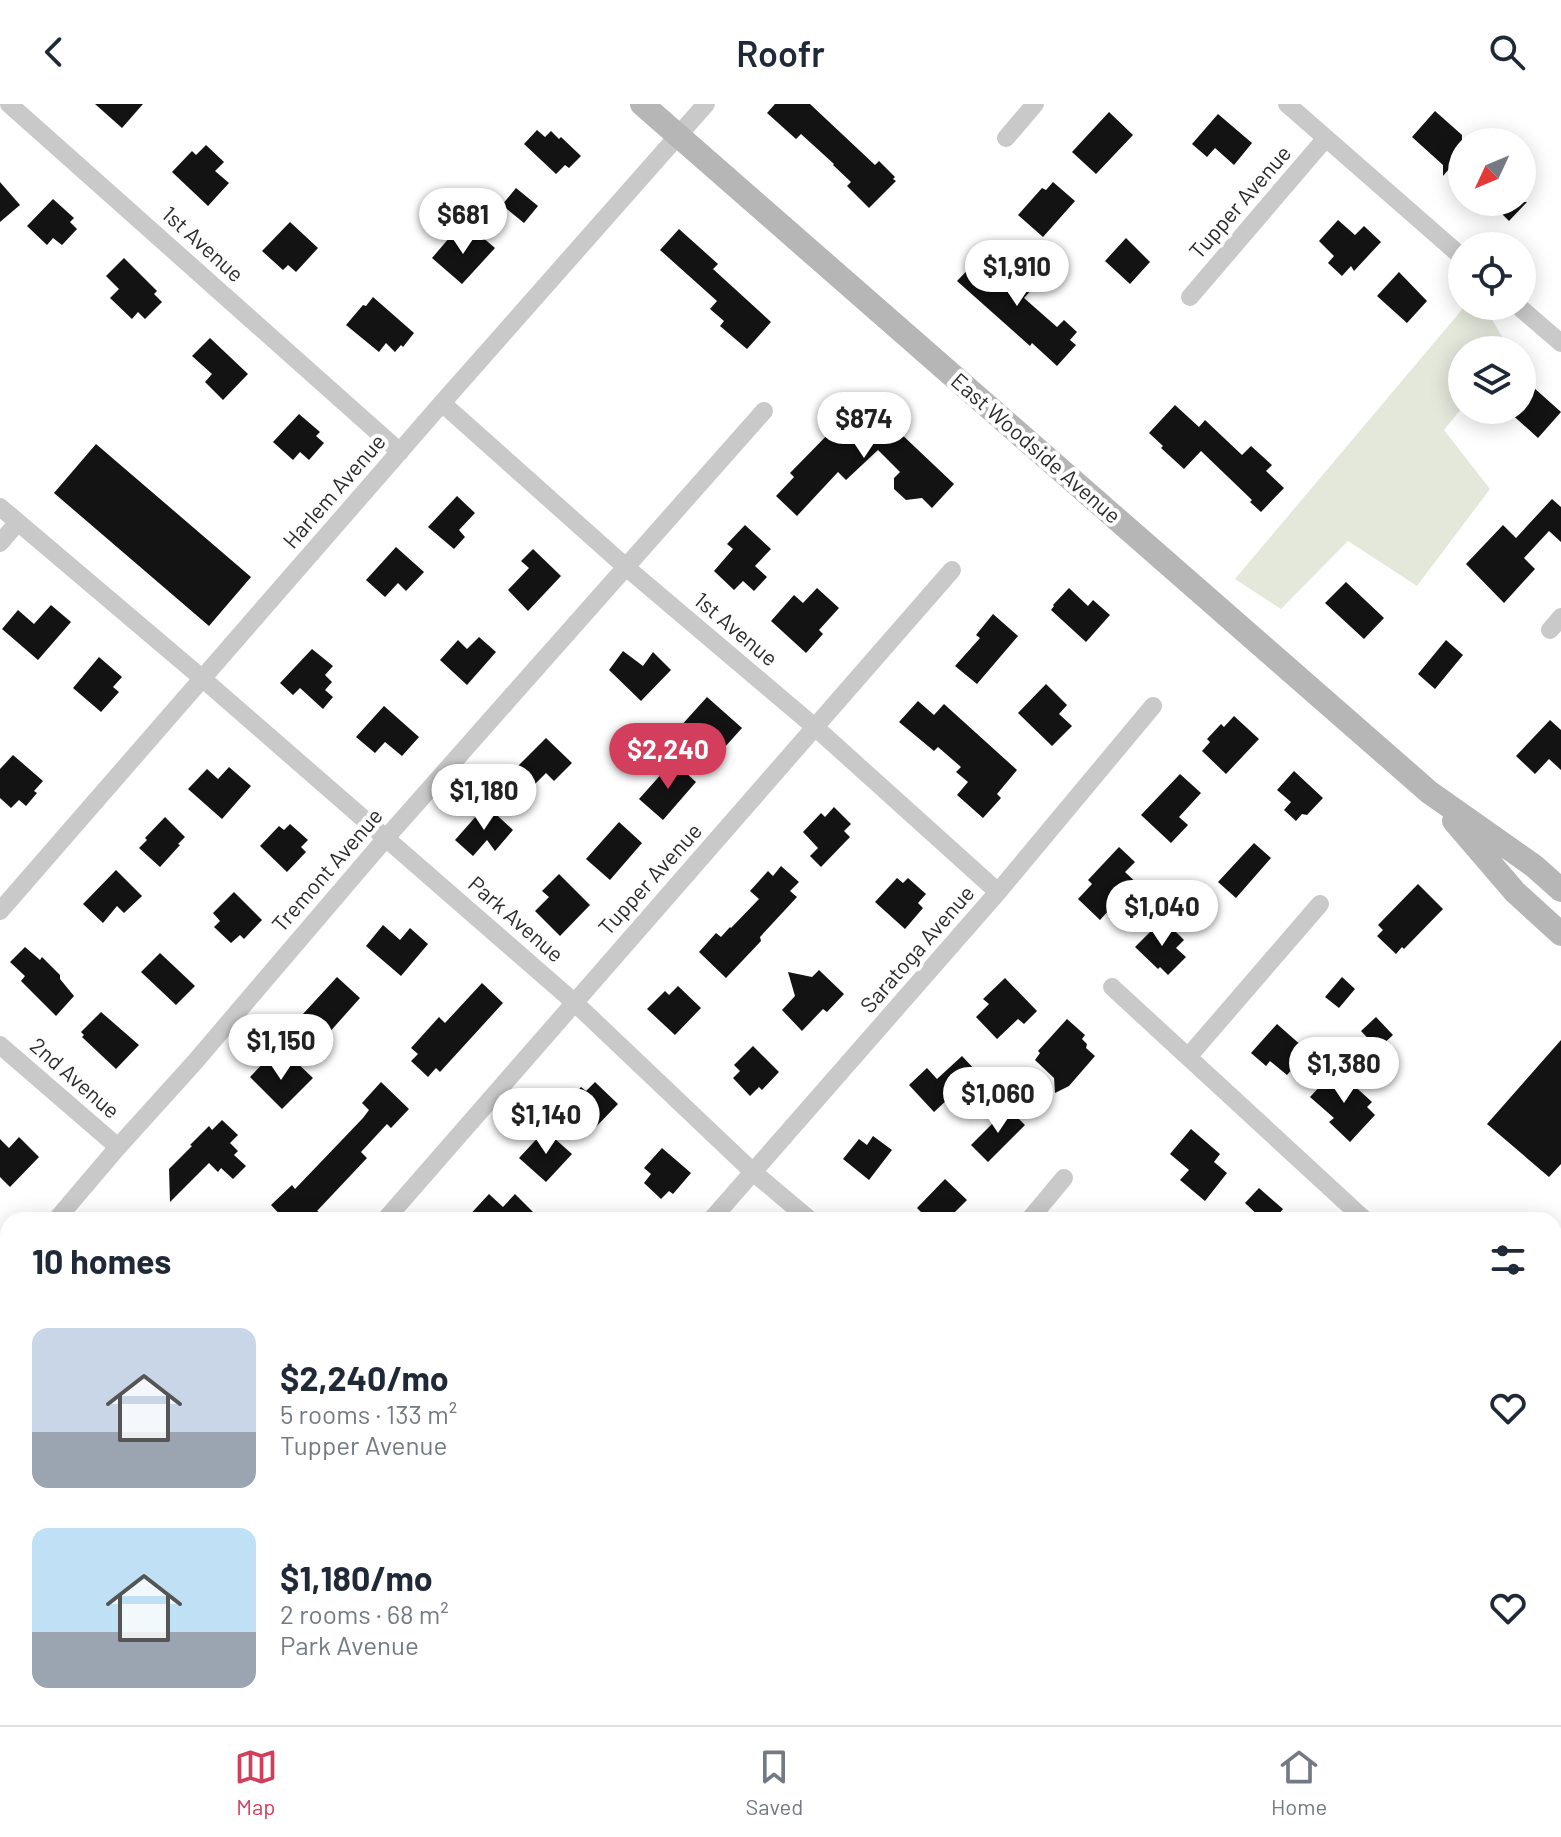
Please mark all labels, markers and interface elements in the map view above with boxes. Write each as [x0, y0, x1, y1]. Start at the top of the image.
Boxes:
icon: back [32, 30, 76, 74]
icon: search [1485, 30, 1529, 74]
text: Roofr [736, 31, 825, 74]
north arrow [1448, 128, 1536, 216]
map controls [1448, 128, 1536, 424]
street label: Tupper Avenue [1183, 139, 1295, 263]
pin: $681 [416, 188, 510, 256]
text: $681 [437, 198, 489, 229]
street label: 1st Avenue [158, 200, 250, 287]
button: locate [1448, 232, 1536, 320]
pin: $1,910 [952, 240, 1082, 308]
text: $1,910 [983, 250, 1051, 281]
button: layers [1448, 336, 1536, 424]
street label: East Woodside Avenue [947, 367, 1127, 528]
pin: $874 [817, 392, 911, 460]
text: $874 [835, 402, 893, 433]
street label: Harlem Avenue [277, 428, 390, 553]
street label: 1st Avenue [690, 586, 784, 671]
pin: $2,240 [603, 723, 733, 791]
text: $2,240 [627, 733, 709, 764]
pin: $1,180 [419, 764, 549, 832]
text: $1,180 [449, 774, 519, 805]
street label: Tremont Avenue [266, 802, 387, 936]
street label: Tupper Avenue [592, 817, 706, 940]
street label: Park Avenue [464, 870, 570, 967]
street label: Saratoga Avenue [854, 879, 979, 1017]
pin: $1,040 [1097, 880, 1227, 948]
text: $1,040 [1124, 890, 1200, 921]
pin: $1,150 [216, 1014, 346, 1082]
text: $1,150 [246, 1024, 316, 1055]
street label: 2nd Avenue [26, 1031, 126, 1123]
pin: $1,380 [1279, 1037, 1409, 1105]
text: $1,380 [1307, 1047, 1381, 1078]
pin: $1,060 [933, 1067, 1063, 1135]
text: $1,060 [961, 1077, 1035, 1108]
pin: $1,140 [481, 1088, 611, 1156]
text: $1,140 [511, 1098, 581, 1129]
icon: filters [1486, 1238, 1530, 1282]
text: 10 homes [32, 1240, 171, 1281]
text: $2,240/mo [280, 1357, 449, 1398]
icon: home [96, 1360, 192, 1456]
icon: heart [1486, 1386, 1530, 1430]
text: 5 rooms · 133 m² [280, 1398, 457, 1429]
text: Tupper Avenue [280, 1429, 447, 1460]
text: $1,180/mo [280, 1557, 433, 1598]
icon: home [96, 1560, 192, 1656]
icon: heart [1486, 1586, 1530, 1630]
text: 2 rooms · 68 m² [280, 1598, 449, 1629]
text: Park Avenue [280, 1629, 419, 1660]
tab: Map [234, 1745, 278, 1819]
tab: Saved [746, 1745, 803, 1819]
tab: Home [1271, 1745, 1327, 1819]

